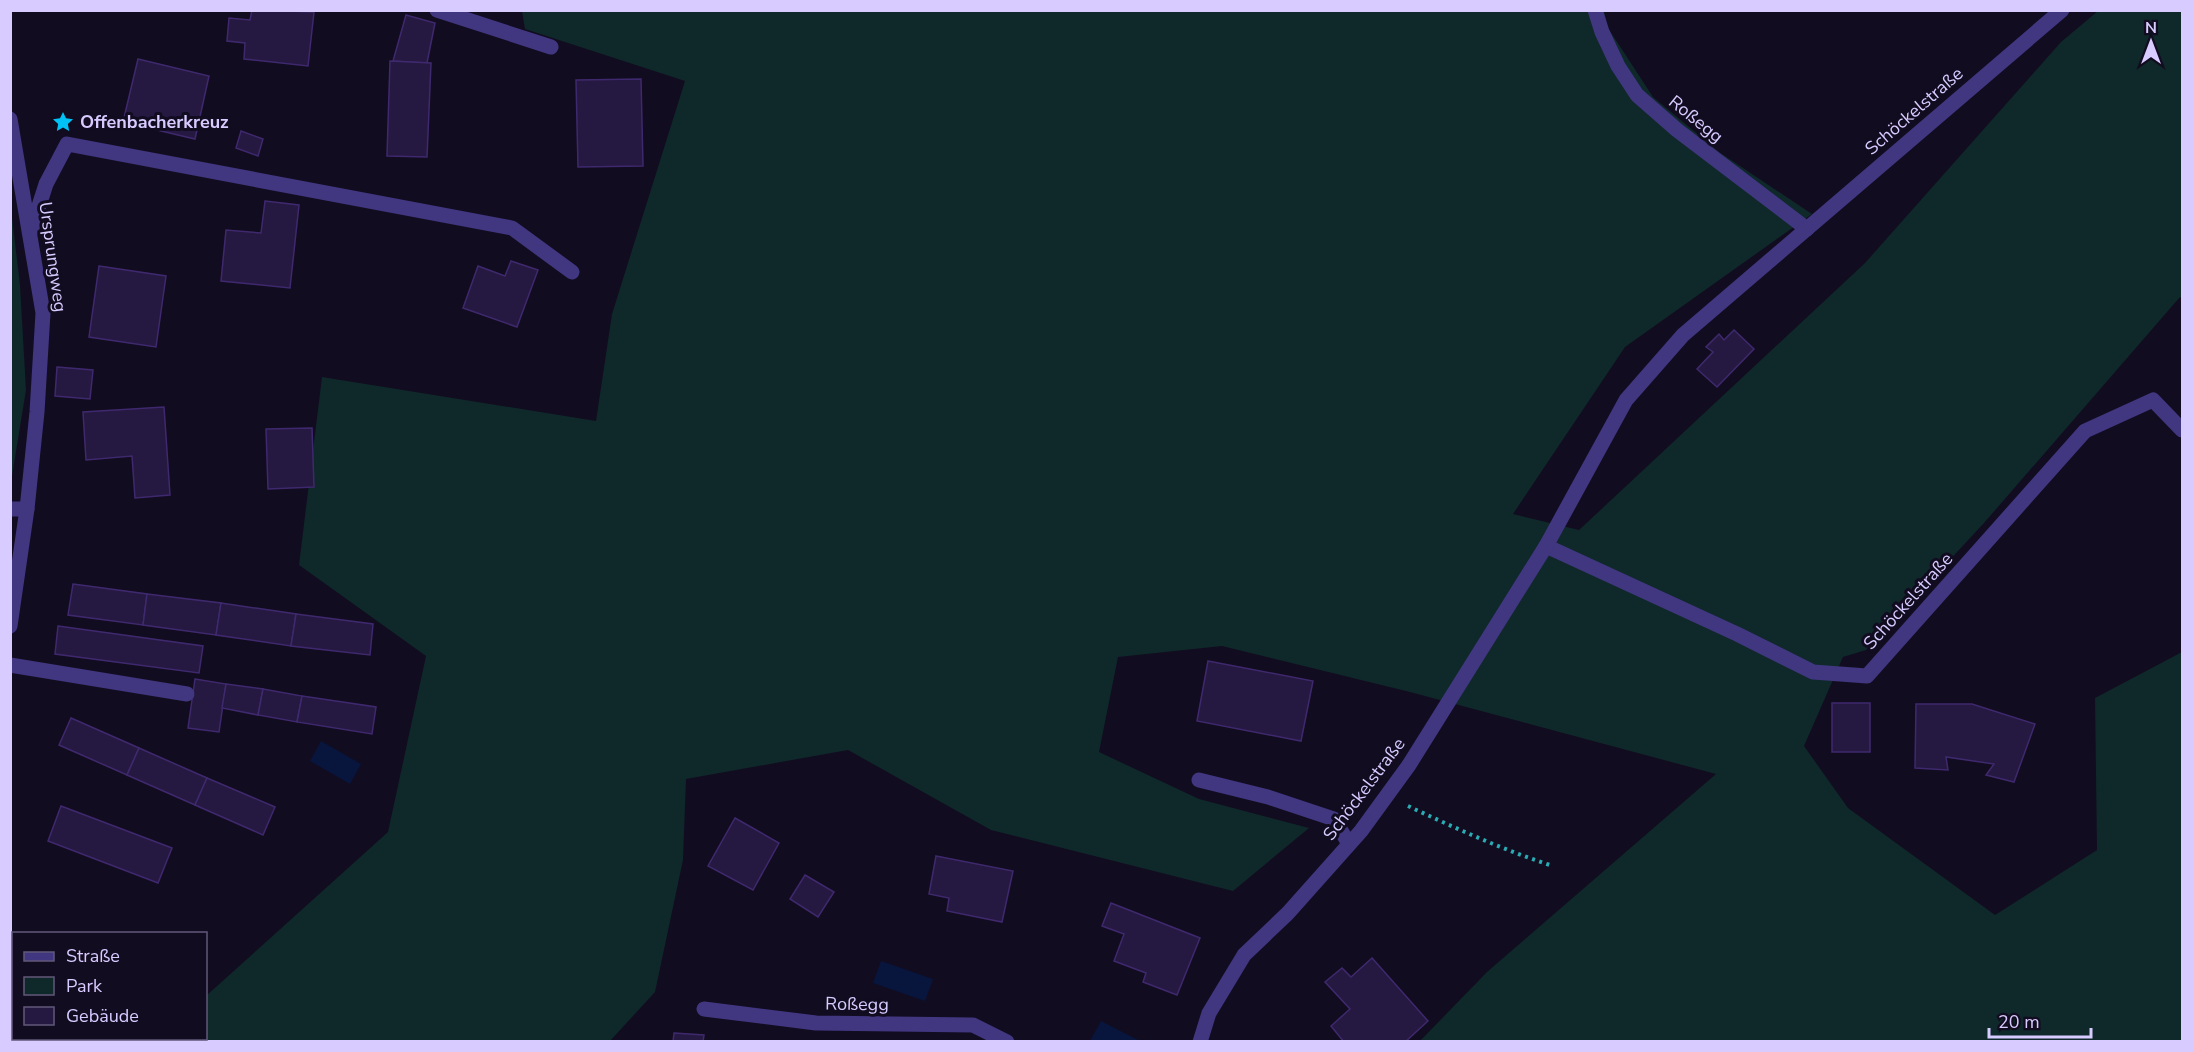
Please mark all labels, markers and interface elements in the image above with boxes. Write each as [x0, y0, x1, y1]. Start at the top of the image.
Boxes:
north arrow [2121, 12, 2181, 72]
text: N [2145, 17, 2157, 39]
street label: Schöckelstraße [1860, 62, 1968, 160]
street label: Roßegg [1664, 90, 1728, 148]
place icon: Offenbacherkreuz [51, 110, 75, 134]
place label: Offenbacherkreuz [80, 110, 229, 134]
street label: Ursprungweg [33, 200, 73, 314]
street label: Schöckelstraße [1858, 547, 1958, 655]
street label: Schöckelstraße [1317, 733, 1411, 845]
legend [12, 932, 207, 1040]
text: Straße [66, 944, 120, 968]
text: Park [66, 974, 103, 998]
street label: Roßegg [825, 991, 889, 1017]
scale bar [1989, 1001, 2091, 1039]
text: Gebäude [66, 1004, 139, 1028]
text: 20 m [1998, 1010, 2040, 1034]

